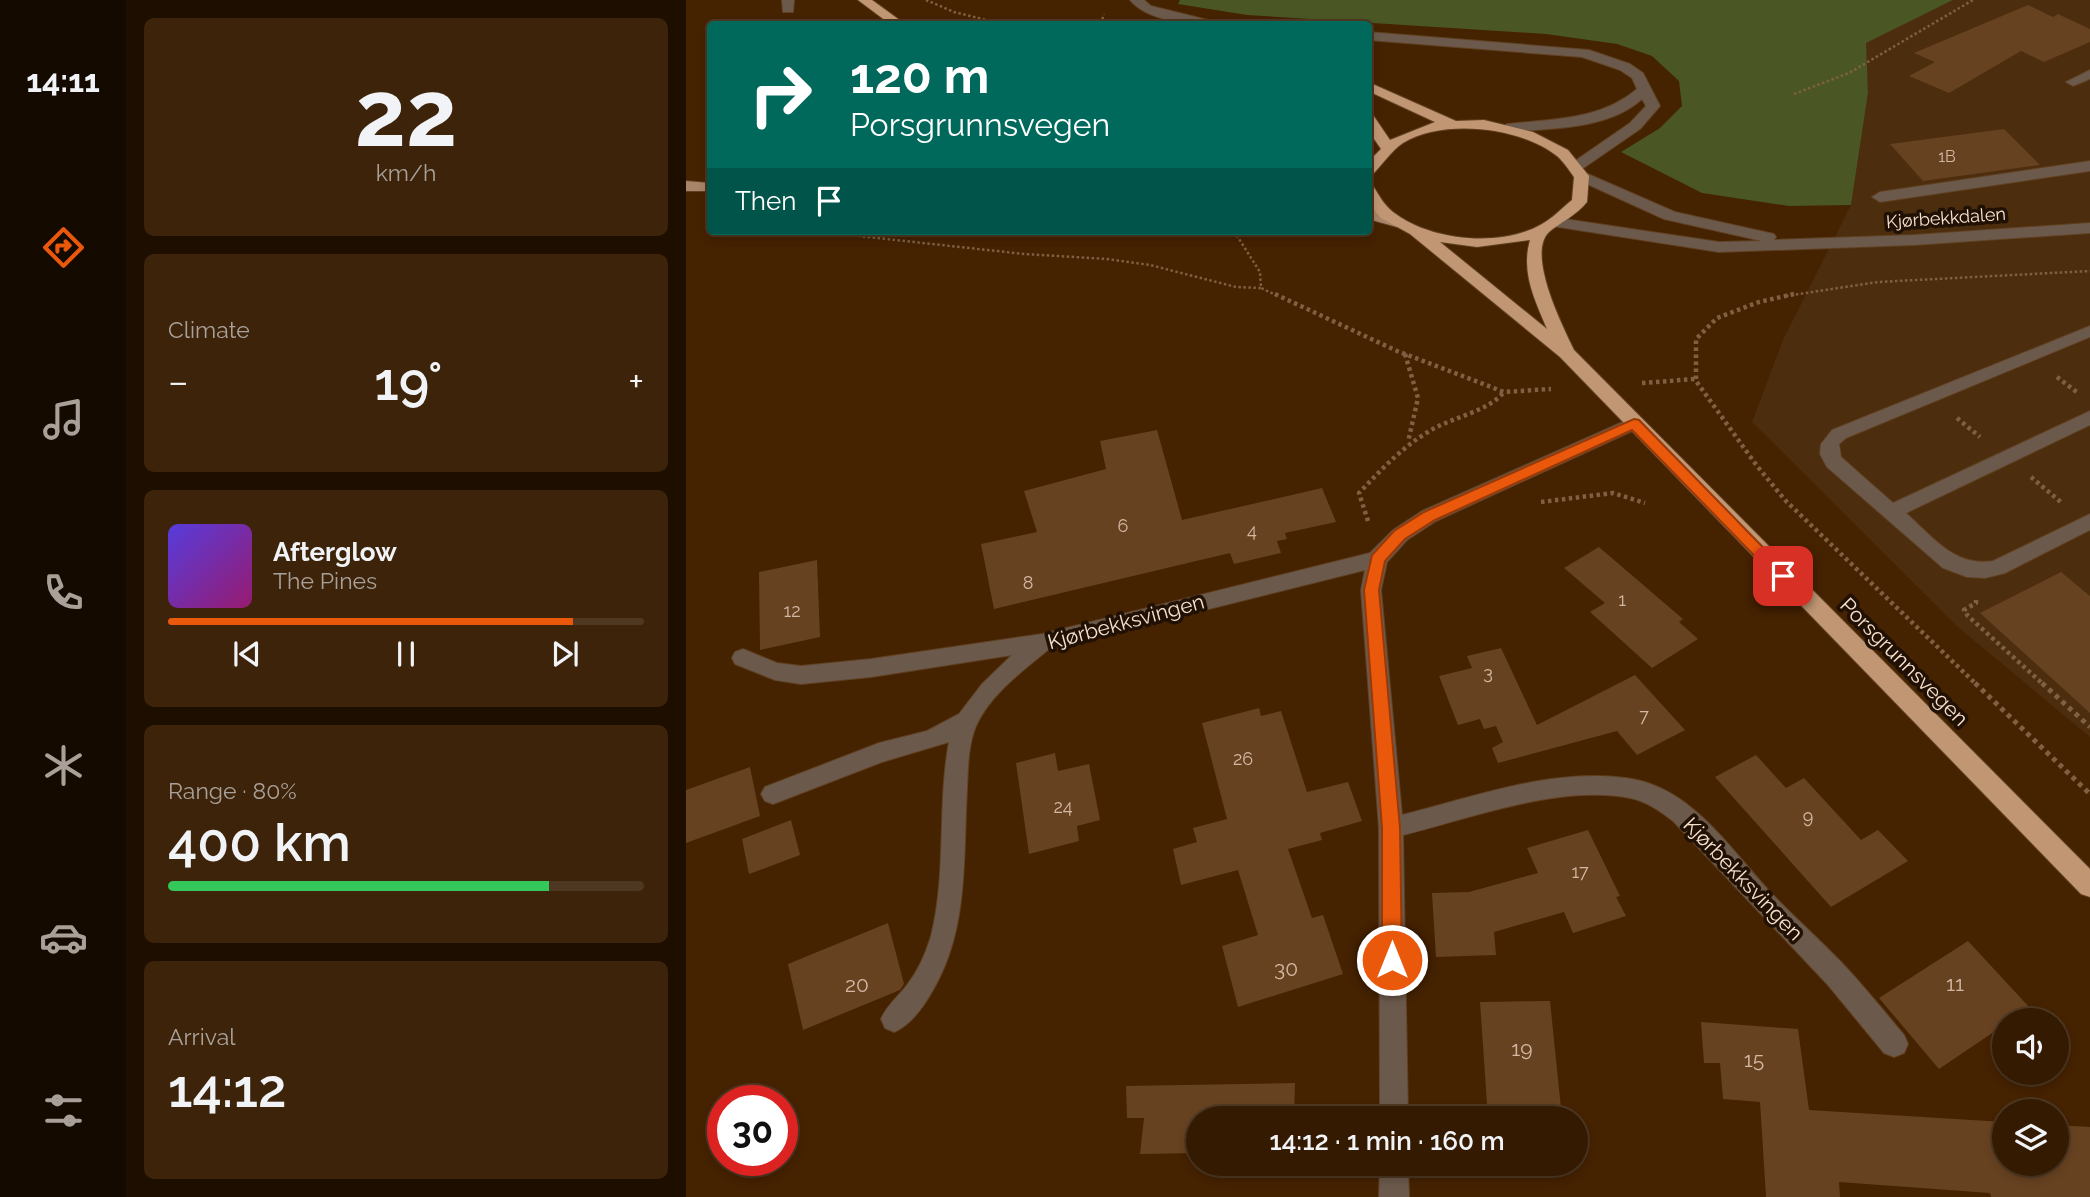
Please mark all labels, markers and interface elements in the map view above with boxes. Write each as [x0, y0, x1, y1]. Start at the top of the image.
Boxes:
text: 120 m [850, 47, 989, 104]
icon: right [735, 49, 826, 140]
text: 22 [355, 60, 457, 167]
text: 14:11 [26, 62, 100, 99]
text: Porsgrunnsvegen [850, 106, 1110, 143]
house number: 1B [1938, 147, 1956, 166]
text: km/h [376, 159, 436, 186]
icon: arrive [810, 182, 848, 220]
text: Then [735, 186, 796, 216]
street label: Kjørbekkdalen [1885, 203, 2007, 232]
icon: directions [39, 223, 88, 272]
text: Climate [168, 316, 250, 343]
text: 19° [374, 351, 442, 412]
text: − [168, 359, 188, 404]
text: + [628, 359, 644, 404]
icon: music [39, 395, 88, 444]
house number: 6 [1118, 515, 1129, 536]
house number: 4 [1247, 520, 1257, 541]
text: Afterglow [273, 537, 397, 567]
pin [1753, 546, 1813, 606]
icon: arrive [1764, 557, 1802, 595]
text: The Pines [273, 567, 377, 594]
icon: phone [39, 568, 88, 617]
house number: 8 [1023, 572, 1033, 593]
street label: Kjørbekksvingen [1045, 589, 1207, 654]
house number: 1 [1618, 589, 1626, 610]
street label: Porsgrunnsvegen [1835, 592, 1974, 731]
house number: 12 [783, 600, 801, 621]
icon: previous [228, 635, 266, 673]
icon: pause [387, 635, 425, 673]
icon: next [546, 635, 584, 673]
house number: 3 [1483, 662, 1493, 683]
house number: 7 [1639, 705, 1649, 726]
icon: climate [39, 741, 88, 790]
house number: 26 [1233, 748, 1253, 769]
text: Range · 80% [168, 777, 297, 804]
house number: 24 [1053, 796, 1073, 817]
house number: 9 [1803, 806, 1813, 827]
text: 400 km [168, 812, 351, 873]
street label: Kjørbekksvingen [1678, 812, 1808, 945]
house number: 17 [1571, 861, 1589, 882]
icon: car [39, 913, 88, 962]
position arrow [1355, 923, 1429, 997]
house number: 30 [1274, 956, 1298, 981]
house number: 11 [1946, 971, 1964, 996]
house number: 20 [845, 972, 869, 997]
map controls [1992, 1008, 2069, 1176]
button: sound [1992, 1008, 2069, 1085]
text: Arrival [168, 1023, 235, 1050]
house number: 19 [1511, 1036, 1533, 1061]
house number: 15 [1744, 1047, 1764, 1072]
text: 14:12 [168, 1058, 286, 1119]
speed limit sign: 30 [707, 1085, 798, 1176]
icon: filters [39, 1086, 88, 1135]
button: layers [1992, 1099, 2069, 1176]
text: 14:12 · 1 min · 160 m [1269, 1126, 1505, 1156]

